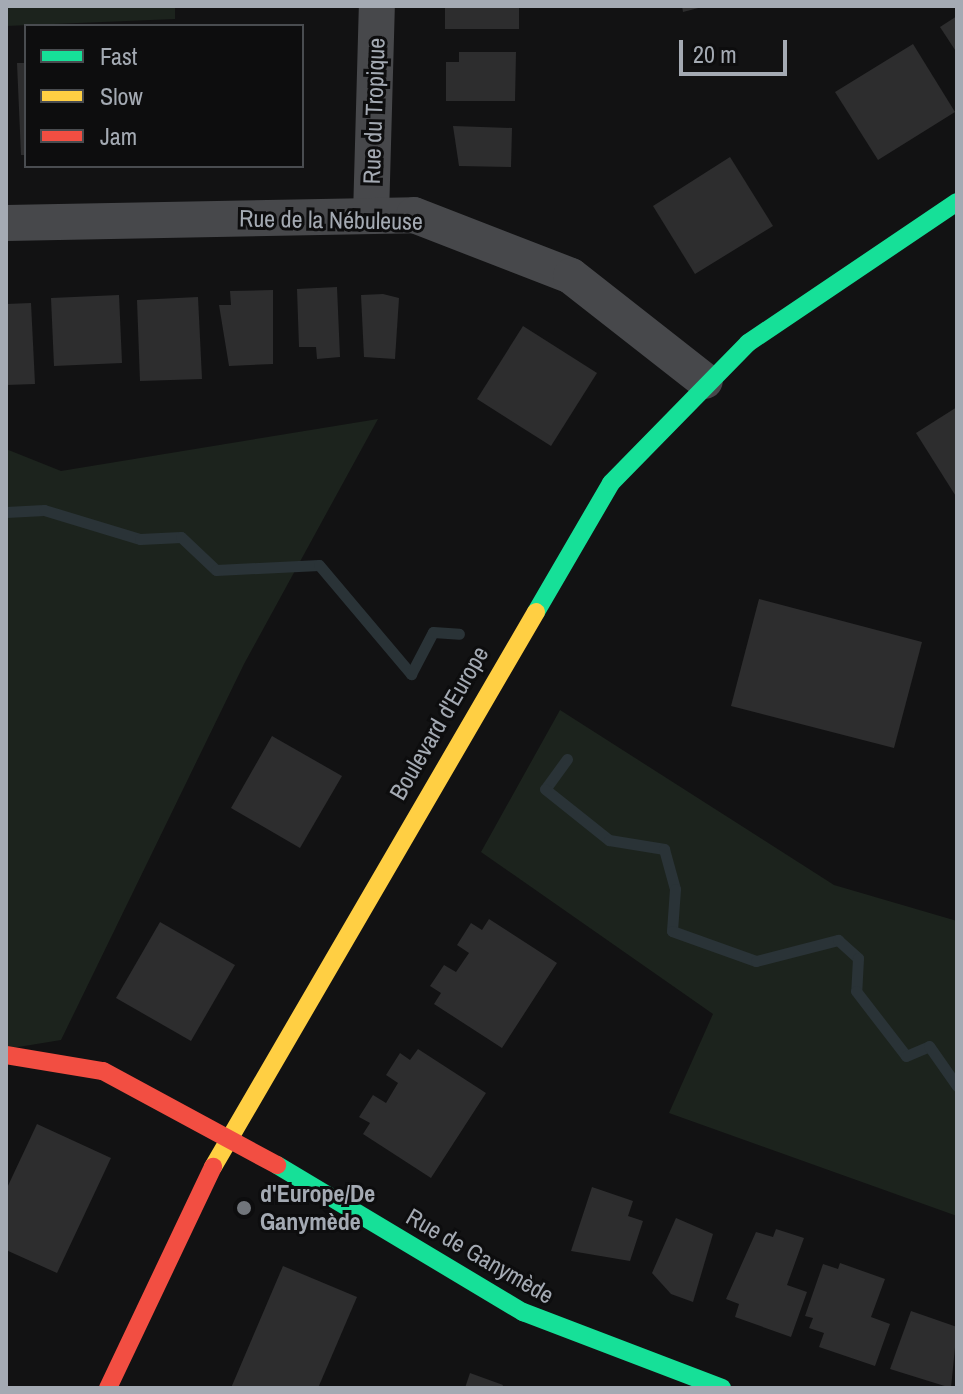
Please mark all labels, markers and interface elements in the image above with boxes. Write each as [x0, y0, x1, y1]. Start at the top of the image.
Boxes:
legend [24, 24, 304, 168]
scale bar [683, 24, 791, 74]
street label: Rue du Tropique [357, 37, 391, 185]
text: 20 m [693, 38, 737, 70]
text: Fast [100, 40, 137, 72]
text: Slow [100, 80, 143, 112]
text: Jam [100, 120, 137, 152]
street label: Rue de la Nébuleuse [239, 204, 423, 236]
street label: Boulevard d'Europe [383, 641, 495, 805]
place label: d'Europe/De Ganymède [260, 1180, 375, 1236]
marker: d'Europe/De Ganymède [235, 1199, 253, 1217]
street label: Rue de Ganymède [401, 1202, 559, 1310]

